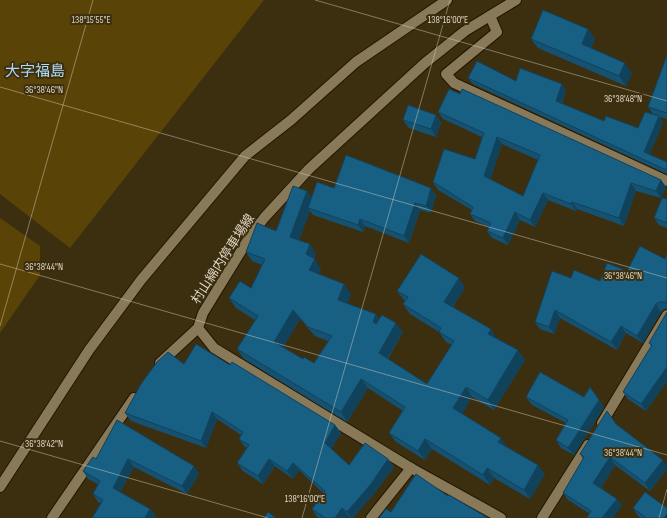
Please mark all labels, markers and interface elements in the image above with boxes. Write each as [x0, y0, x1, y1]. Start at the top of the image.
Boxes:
text: 138°15'55"E [71, 14, 111, 26]
text: 138°16'00"E [428, 14, 468, 26]
district label: 大字福島 [5, 62, 65, 81]
text: 36°38'46"N [25, 84, 63, 96]
text: 36°38'48"N [604, 93, 642, 105]
street label: 村山綿内停車場線 [188, 211, 258, 307]
text: 36°38'44"N [25, 261, 63, 273]
text: 36°38'46"N [604, 270, 642, 282]
text: 36°38'42"N [25, 438, 63, 450]
text: 36°38'44"N [604, 447, 642, 459]
text: 138°16'00"E [285, 493, 325, 505]

